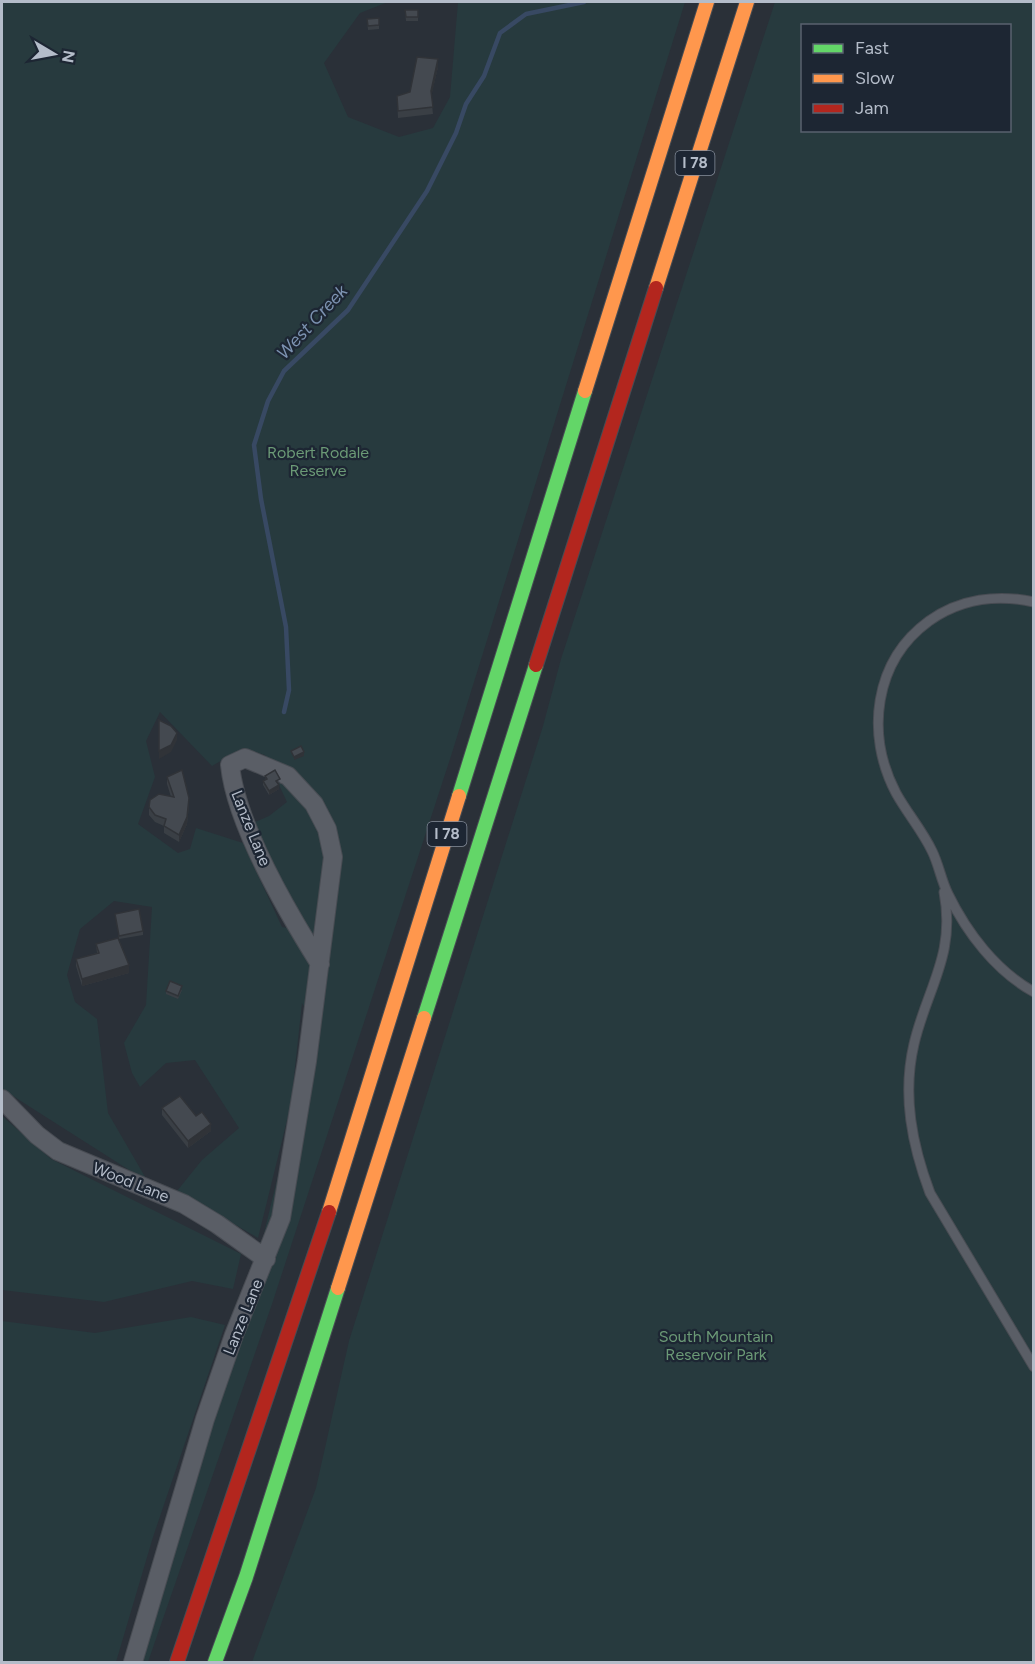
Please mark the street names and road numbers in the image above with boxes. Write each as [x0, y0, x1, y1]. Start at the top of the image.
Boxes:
road number: I 78 [676, 151, 714, 175]
street label: Lanze Lane [227, 787, 275, 869]
road number: I 78 [428, 822, 466, 846]
street label: Wood Lane [90, 1158, 172, 1206]
street label: Lanze Lane [219, 1276, 267, 1358]

